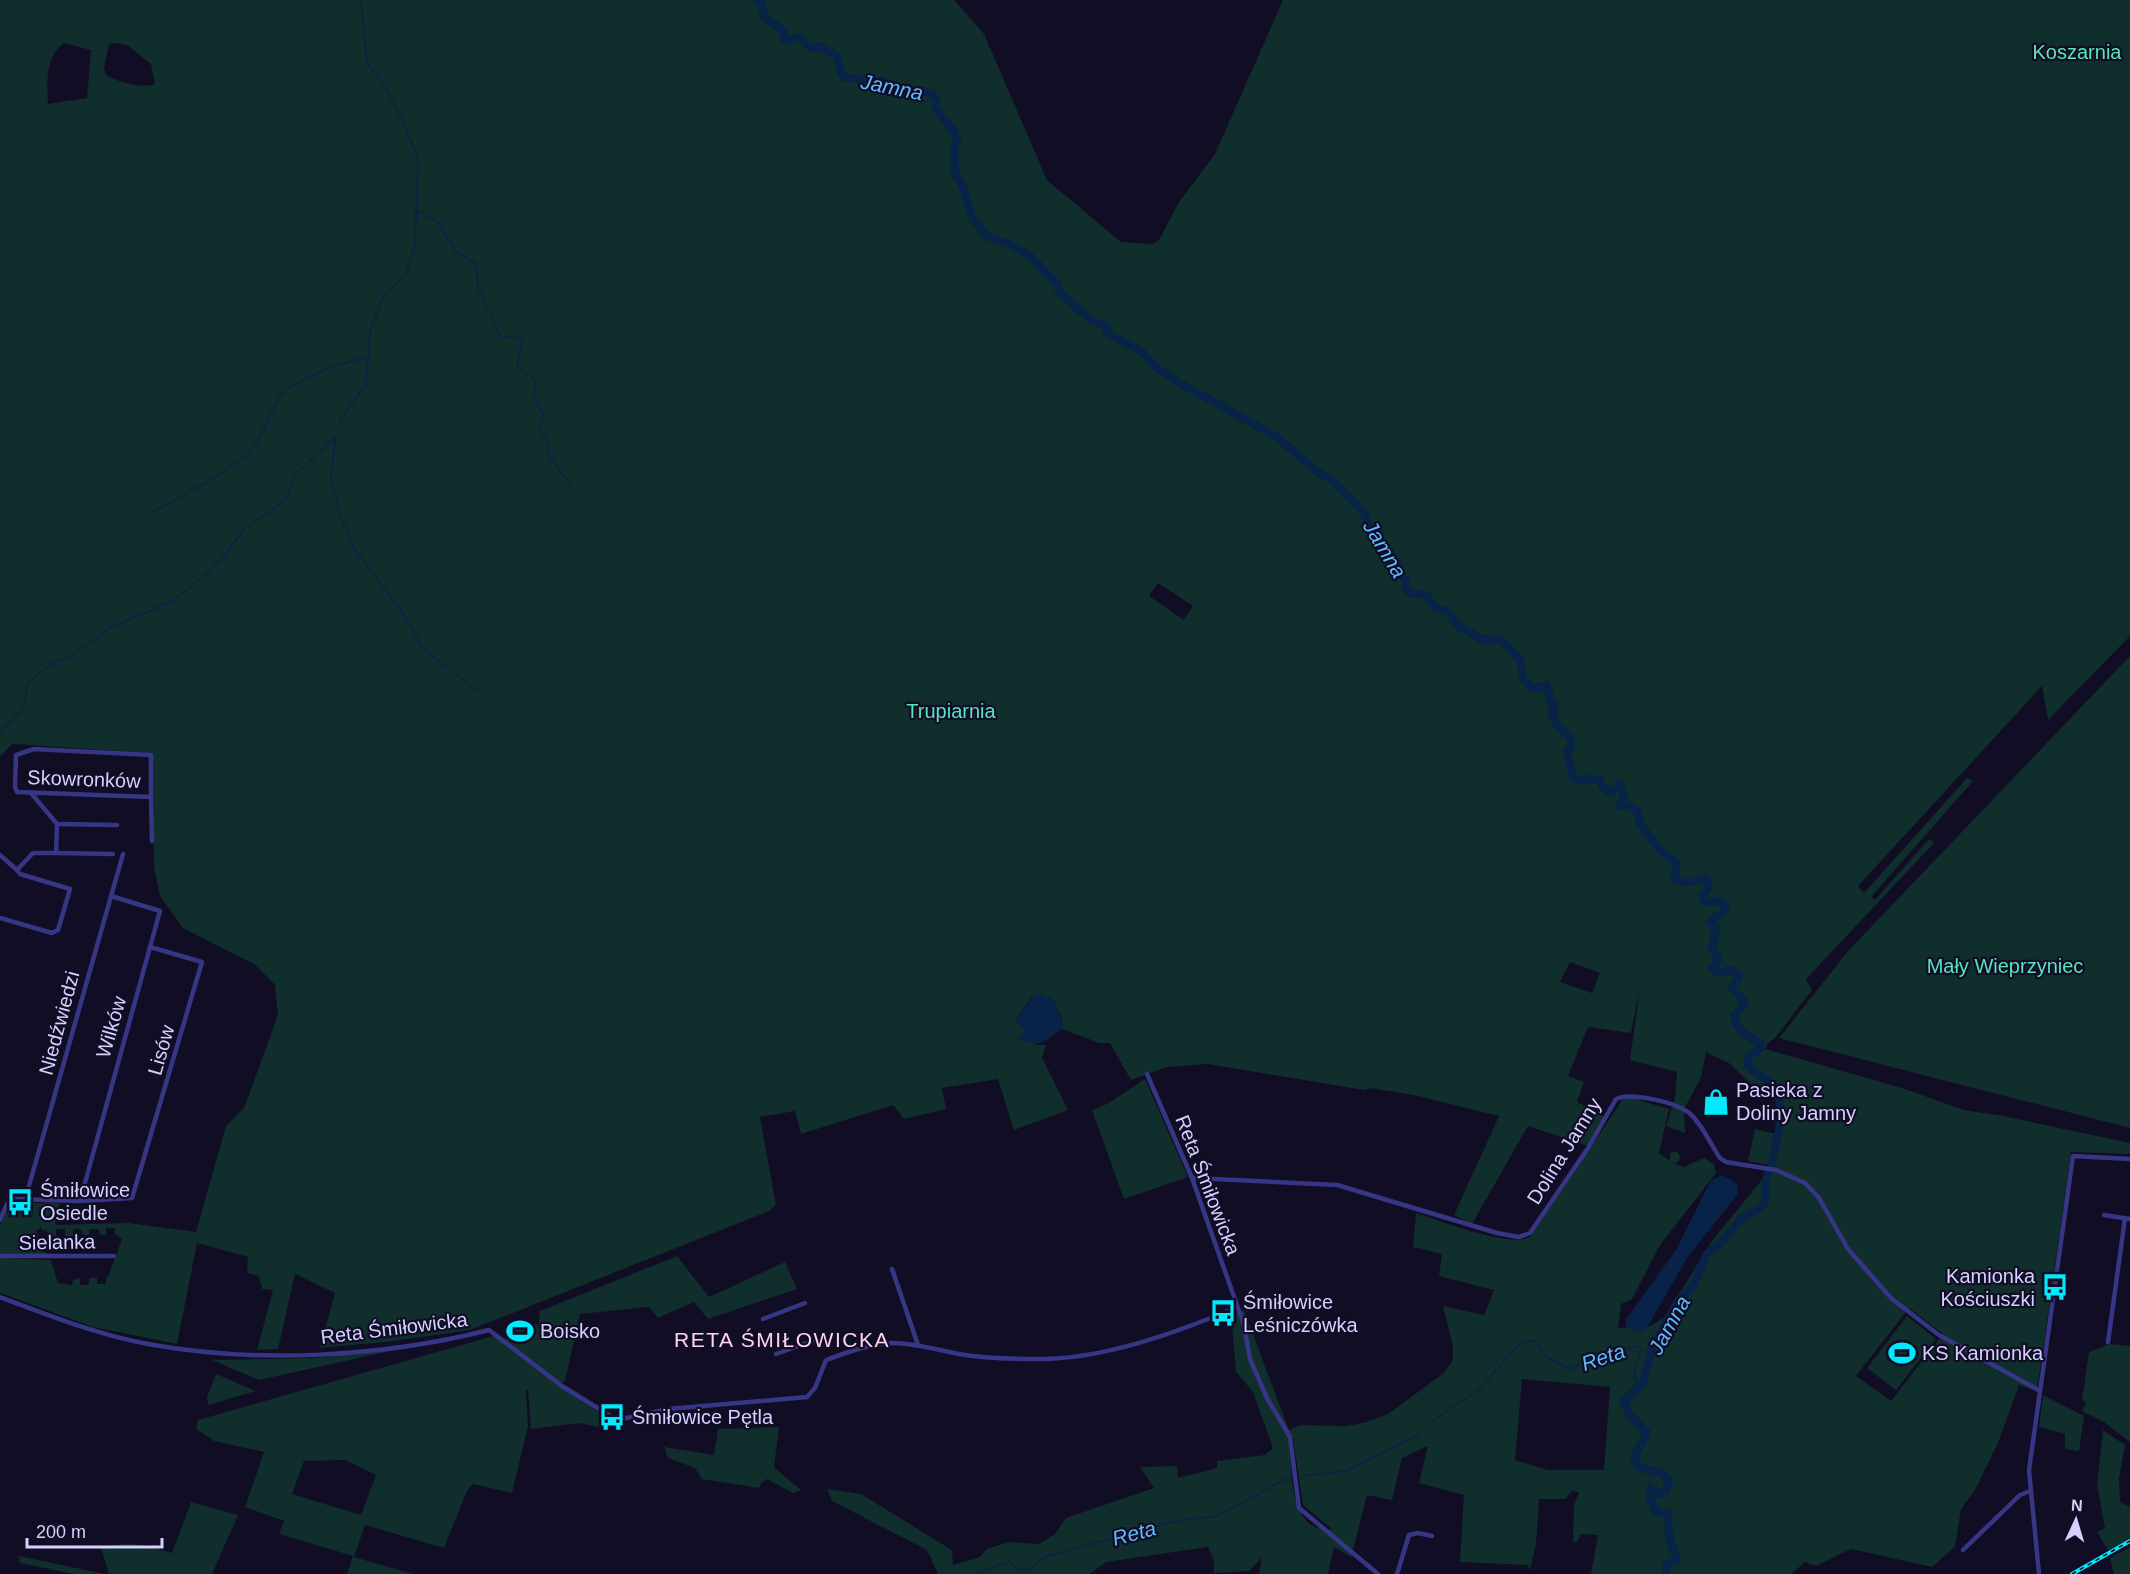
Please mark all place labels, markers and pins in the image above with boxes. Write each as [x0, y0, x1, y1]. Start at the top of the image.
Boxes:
place label: Pasieka z Doliny Jamny [1736, 1079, 1856, 1124]
shop icon: Pasieka z Doliny Jamny [1701, 1087, 1731, 1117]
place label: Śmiłowice Osiedle [40, 1178, 130, 1224]
bus stop icon: Śmiłowice Osiedle [5, 1187, 35, 1217]
place label: Kamionka Kościuszki [1941, 1265, 2036, 1310]
bus stop icon: Kamionka Kościuszki [2040, 1272, 2070, 1302]
place label: Śmiłowice Leśniczówka [1243, 1290, 1358, 1336]
bus stop icon: Śmiłowice Leśniczówka [1208, 1298, 1238, 1328]
sports icon: Boisko [505, 1316, 535, 1346]
place label: Boisko [540, 1320, 600, 1342]
sports icon: KS Kamionka [1887, 1338, 1917, 1368]
place label: KS Kamionka [1922, 1342, 2044, 1364]
bus stop icon: Śmiłowice Pętla [597, 1402, 627, 1432]
place label: Śmiłowice Pętla [632, 1405, 774, 1428]

